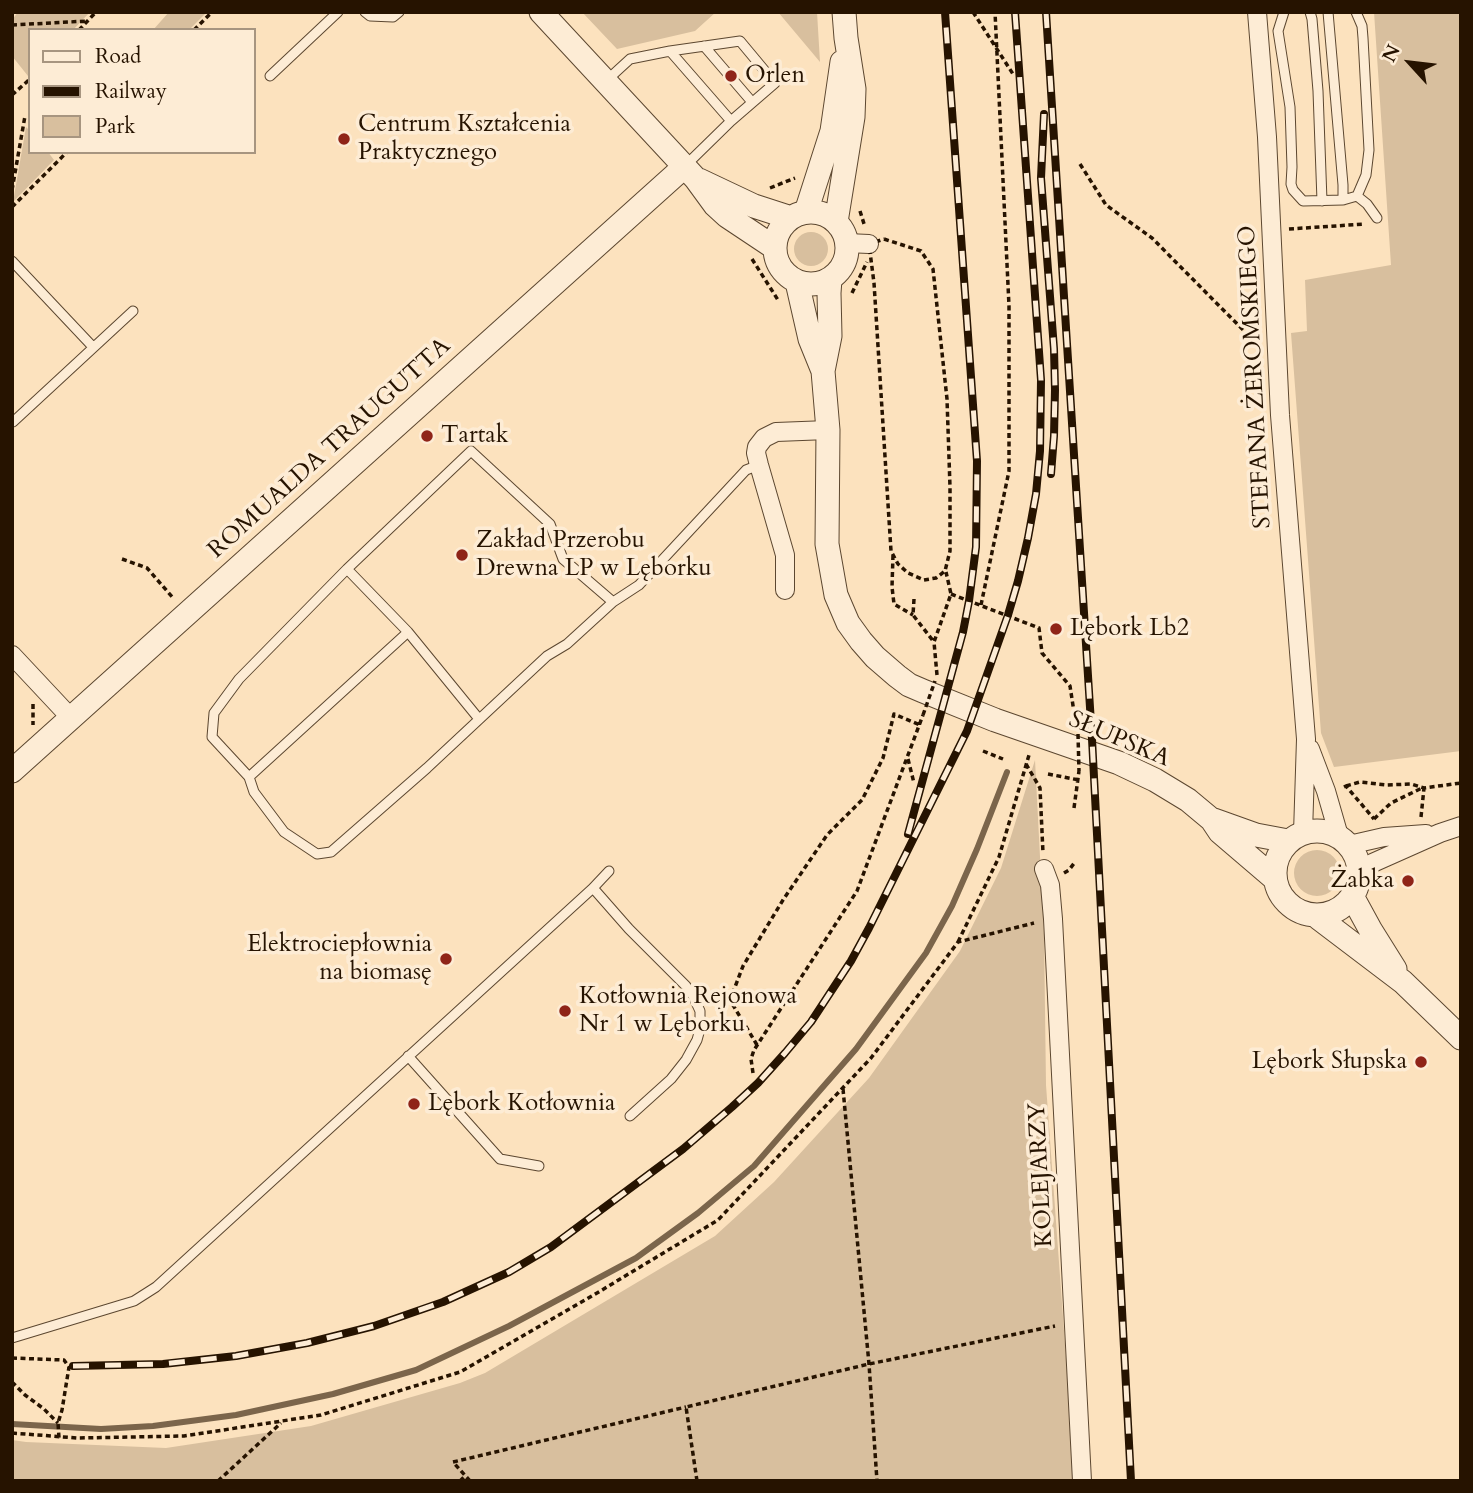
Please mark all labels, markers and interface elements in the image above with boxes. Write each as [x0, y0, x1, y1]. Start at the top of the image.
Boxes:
legend [28, 28, 256, 154]
north arrow [1375, 28, 1445, 98]
text: N [1376, 40, 1407, 67]
text: Road [95, 42, 141, 71]
place label: Orlen [745, 62, 805, 90]
marker: Orlen [723, 68, 739, 84]
text: Railway [95, 77, 167, 106]
place label: Centrum Kształcenia Praktycznego [358, 111, 571, 167]
text: Park [95, 112, 135, 141]
marker: Centrum Kształcenia Praktycznego [336, 131, 352, 147]
street label: STEFANA ŻEROMSKIEGO [1234, 225, 1278, 529]
street label: ROMUALDA TRAUGUTTA [203, 333, 457, 565]
place label: Tartak [441, 422, 509, 450]
marker: Tartak [419, 428, 435, 444]
place label: Zakład Przerobu Drewna LP w Lęborku [476, 527, 712, 583]
marker: Zakład Przerobu Drewna LP w Lęborku [454, 547, 470, 563]
place label: Lębork Lb2 [1070, 615, 1189, 643]
marker: Lębork Lb2 [1048, 621, 1064, 637]
street label: SŁUPSKA [1064, 706, 1174, 774]
place label: Żabka [1330, 867, 1394, 895]
marker: Żabka [1400, 873, 1416, 889]
place label: Elektrociepłownia na biomasę [247, 931, 432, 987]
marker: Elektrociepłownia na biomasę [438, 951, 454, 967]
place label: Kotłownia Rejonowa Nr 1 w Lęborku [579, 983, 797, 1039]
marker: Kotłownia Rejonowa Nr 1 w Lęborku [557, 1003, 573, 1019]
place label: Lębork Słupska [1252, 1048, 1407, 1076]
marker: Lębork Słupska [1413, 1054, 1429, 1070]
place label: Lębork Kotłownia [428, 1090, 615, 1118]
marker: Lębork Kotłownia [406, 1096, 422, 1112]
street label: KOLEJARZY [1024, 1102, 1060, 1248]

